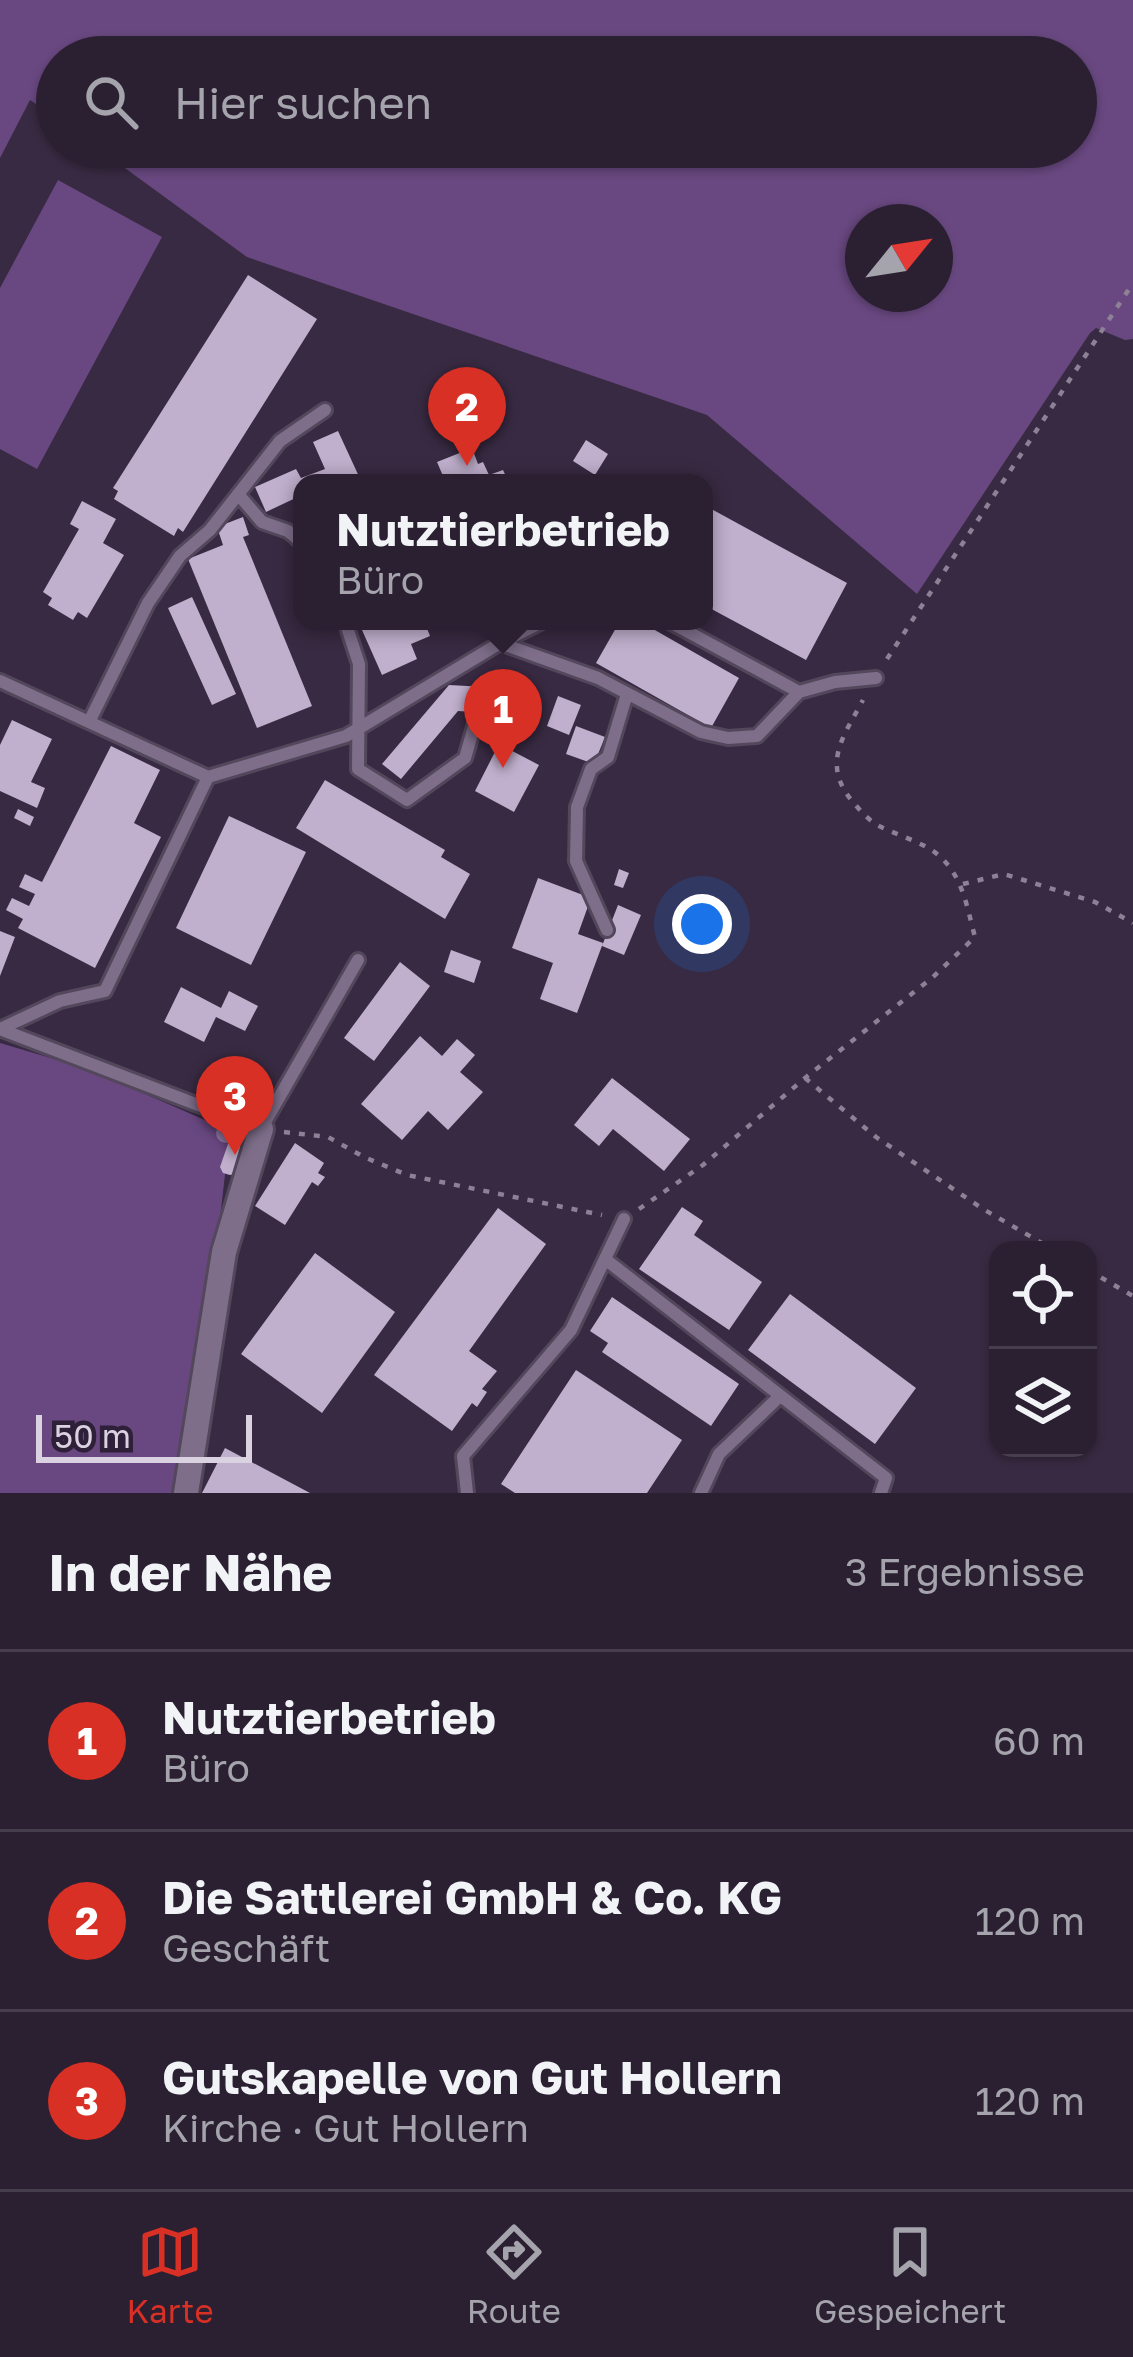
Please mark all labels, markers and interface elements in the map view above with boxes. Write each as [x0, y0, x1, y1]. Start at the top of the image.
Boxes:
search box [36, 36, 1097, 168]
icon: search [78, 69, 144, 135]
text: Hier suchen [174, 75, 432, 129]
north arrow [845, 204, 953, 312]
pin: 2 [428, 367, 506, 466]
popup [293, 474, 713, 630]
text: Nutztierbetrieb [336, 502, 670, 556]
text: Büro [336, 556, 424, 603]
pin: 1 [464, 669, 542, 768]
your location [672, 894, 732, 954]
pin: 3 [196, 1056, 274, 1155]
map controls [989, 1241, 1097, 1457]
button: locate [989, 1241, 1097, 1349]
button: layers [989, 1349, 1097, 1457]
scale bar [36, 1409, 252, 1462]
text: 50 m [54, 1416, 131, 1455]
text: In der Nähe [48, 1541, 332, 1602]
text: 3 Ergebnisse [845, 1548, 1085, 1595]
text: Nutztierbetrieb [162, 1690, 496, 1744]
text: 1 [77, 1717, 97, 1764]
text: 60 m [993, 1717, 1085, 1764]
text: Büro [162, 1744, 250, 1791]
text: Die Sattlerei GmbH & Co. KG [162, 1870, 782, 1924]
text: 2 [75, 1897, 99, 1944]
text: 120 m [975, 1897, 1085, 1944]
text: Geschäft [162, 1924, 330, 1971]
text: Gutskapelle von Gut Hollern [162, 2050, 782, 2104]
text: 3 [75, 2077, 99, 2124]
text: 120 m [975, 2077, 1085, 2124]
text: Kirche · Gut Hollern [162, 2104, 529, 2151]
tab: Karte [127, 2219, 214, 2330]
tab: Route [467, 2219, 561, 2330]
tab: Gespeichert [814, 2219, 1006, 2330]

